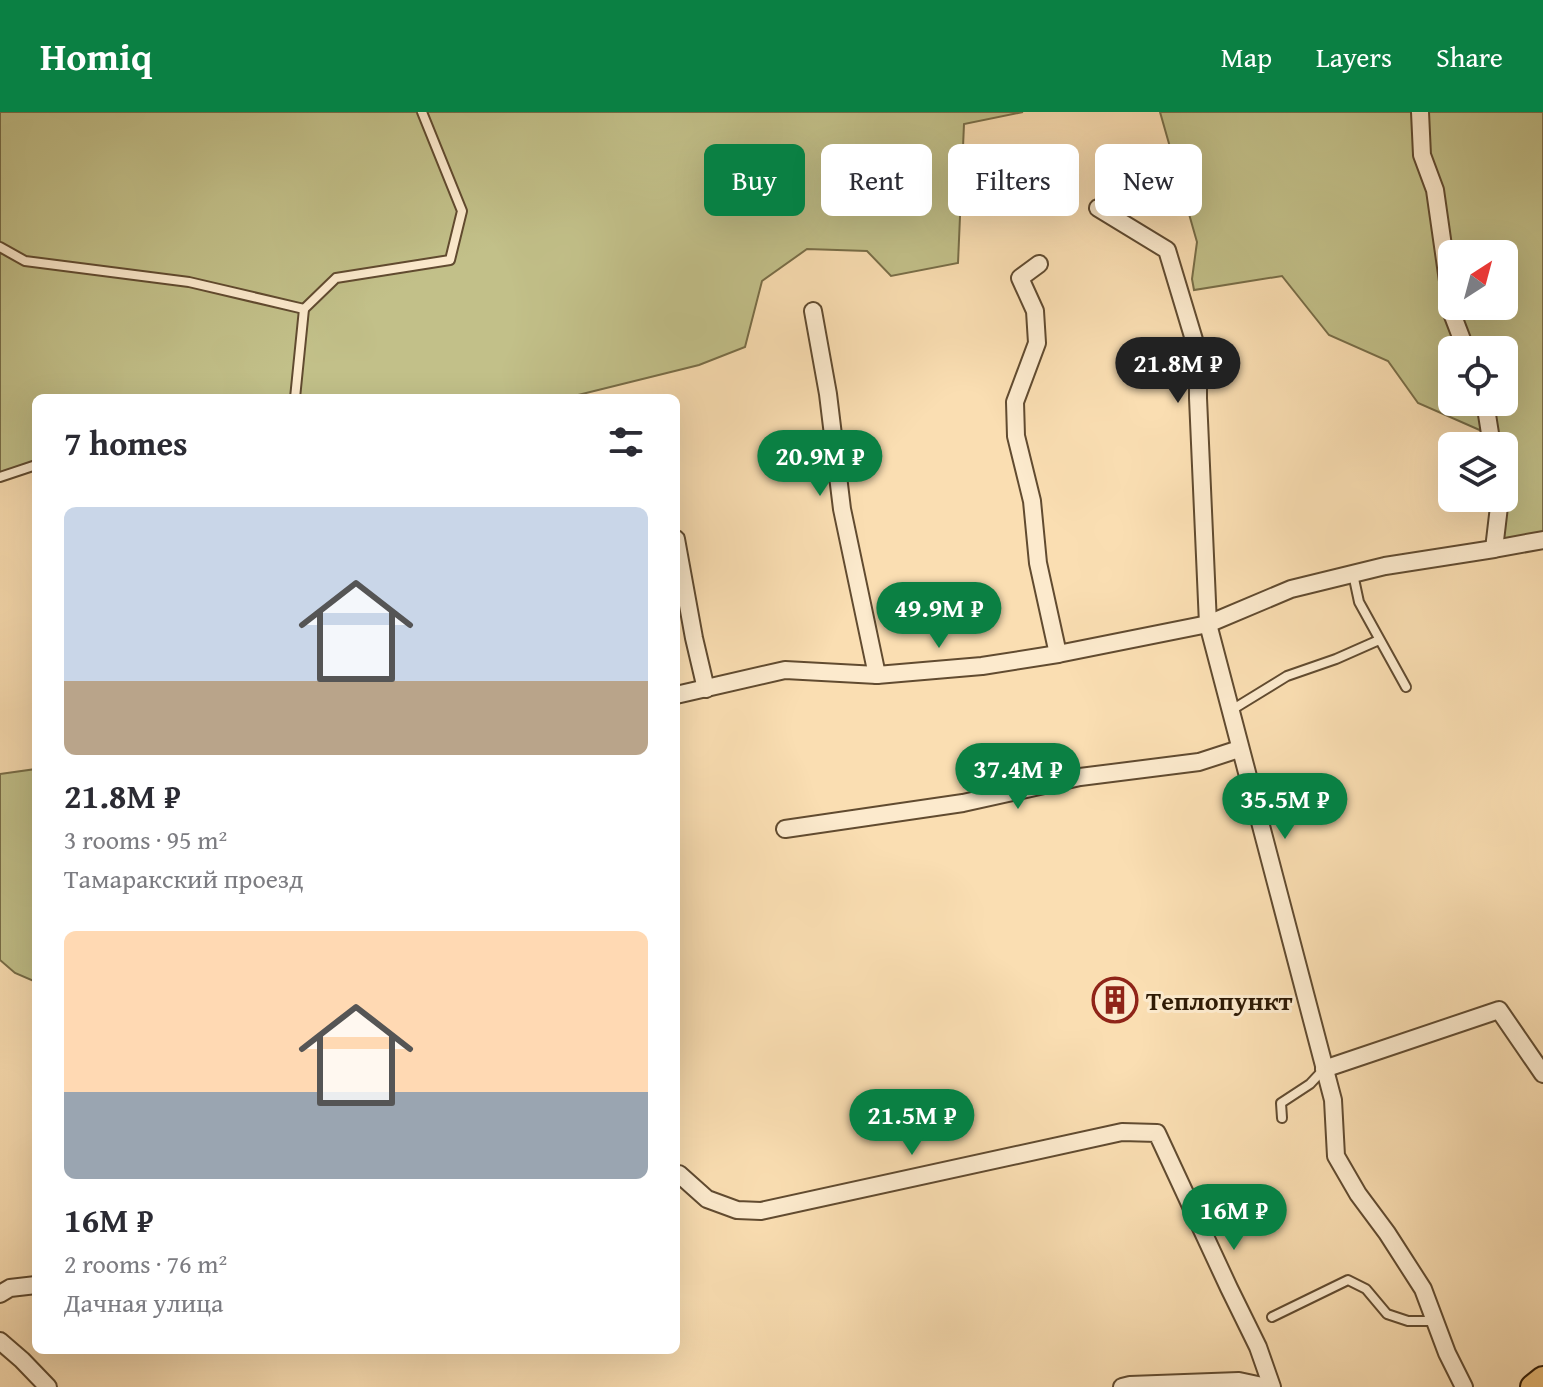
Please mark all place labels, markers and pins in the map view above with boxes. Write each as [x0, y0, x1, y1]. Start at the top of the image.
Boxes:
pin: 21.8M ₽ [1104, 337, 1252, 405]
pin: 20.9M ₽ [746, 430, 894, 498]
pin: 49.9M ₽ [865, 582, 1013, 650]
pin: 37.4M ₽ [944, 743, 1092, 811]
pin: 35.5M ₽ [1211, 773, 1359, 841]
building icon: Теплопункт [1091, 976, 1139, 1024]
place label: Теплопункт [1146, 981, 1293, 1020]
pin: 21.5M ₽ [838, 1089, 986, 1157]
pin: 16M ₽ [1178, 1184, 1290, 1252]

